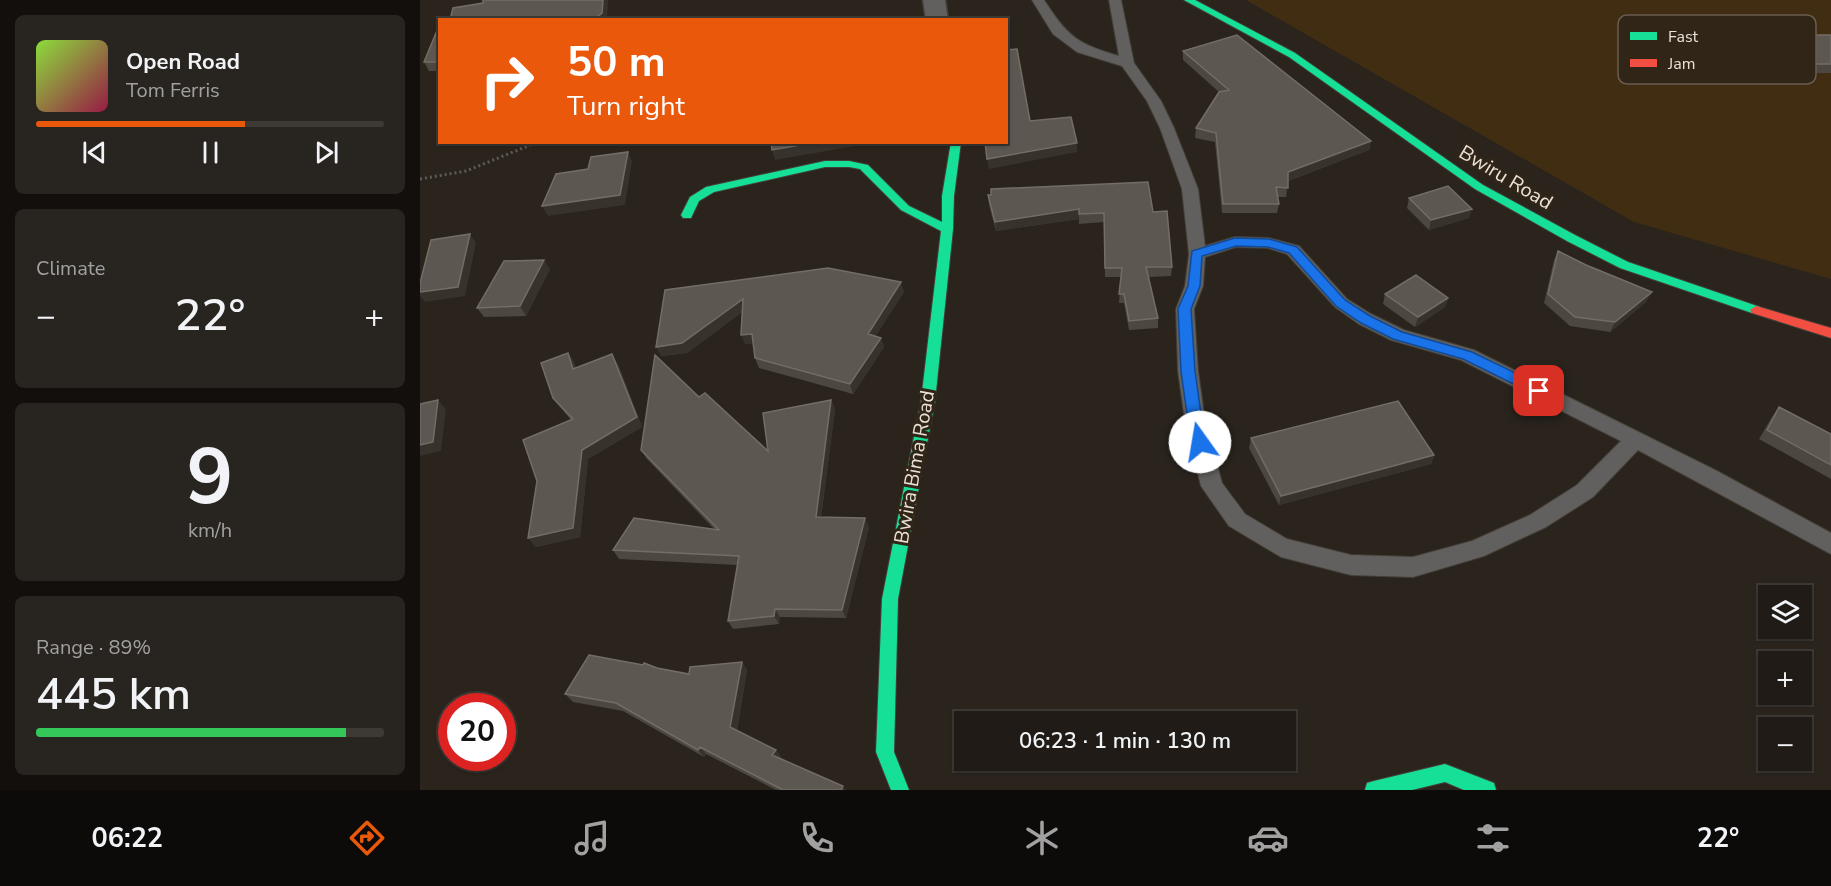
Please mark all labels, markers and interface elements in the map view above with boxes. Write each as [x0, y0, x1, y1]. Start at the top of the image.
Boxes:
legend [1618, 15, 1816, 84]
text: Fast [1668, 26, 1699, 48]
text: 50 m [567, 34, 666, 91]
icon: right [468, 42, 546, 120]
text: Open Road [126, 47, 240, 77]
text: Jam [1667, 53, 1695, 75]
text: Tom Ferris [126, 77, 220, 104]
text: Turn right [567, 88, 685, 125]
icon: previous [78, 136, 111, 169]
icon: pause [194, 136, 227, 169]
icon: next [310, 136, 343, 169]
street label: Bwiru Road [1454, 139, 1558, 216]
text: Climate [36, 255, 105, 282]
text: 22° [175, 285, 245, 346]
text: − [36, 294, 56, 339]
text: + [364, 294, 384, 339]
pin [1513, 365, 1564, 416]
icon: arrive [1522, 374, 1555, 407]
street label: Bwira Bima Road [888, 388, 941, 546]
position arrow [1168, 410, 1232, 474]
text: 9 [187, 424, 233, 531]
text: km/h [188, 517, 232, 544]
map controls [1758, 585, 1812, 771]
button: layers [1758, 585, 1812, 639]
text: Range · 89% [36, 634, 151, 661]
button: + [1758, 651, 1812, 705]
text: 445 km [36, 664, 191, 725]
speed limit sign: 20 [438, 693, 516, 771]
button: − [1758, 717, 1812, 771]
text: 06:23 · 1 min · 130 m [1019, 726, 1231, 756]
icon: directions [346, 817, 388, 859]
icon: music [571, 817, 613, 859]
icon: phone [796, 817, 838, 859]
icon: climate [1021, 817, 1063, 859]
icon: car [1247, 817, 1289, 859]
icon: filters [1472, 817, 1514, 859]
text: 06:22 [92, 820, 163, 857]
text: 22° [1697, 820, 1739, 857]

